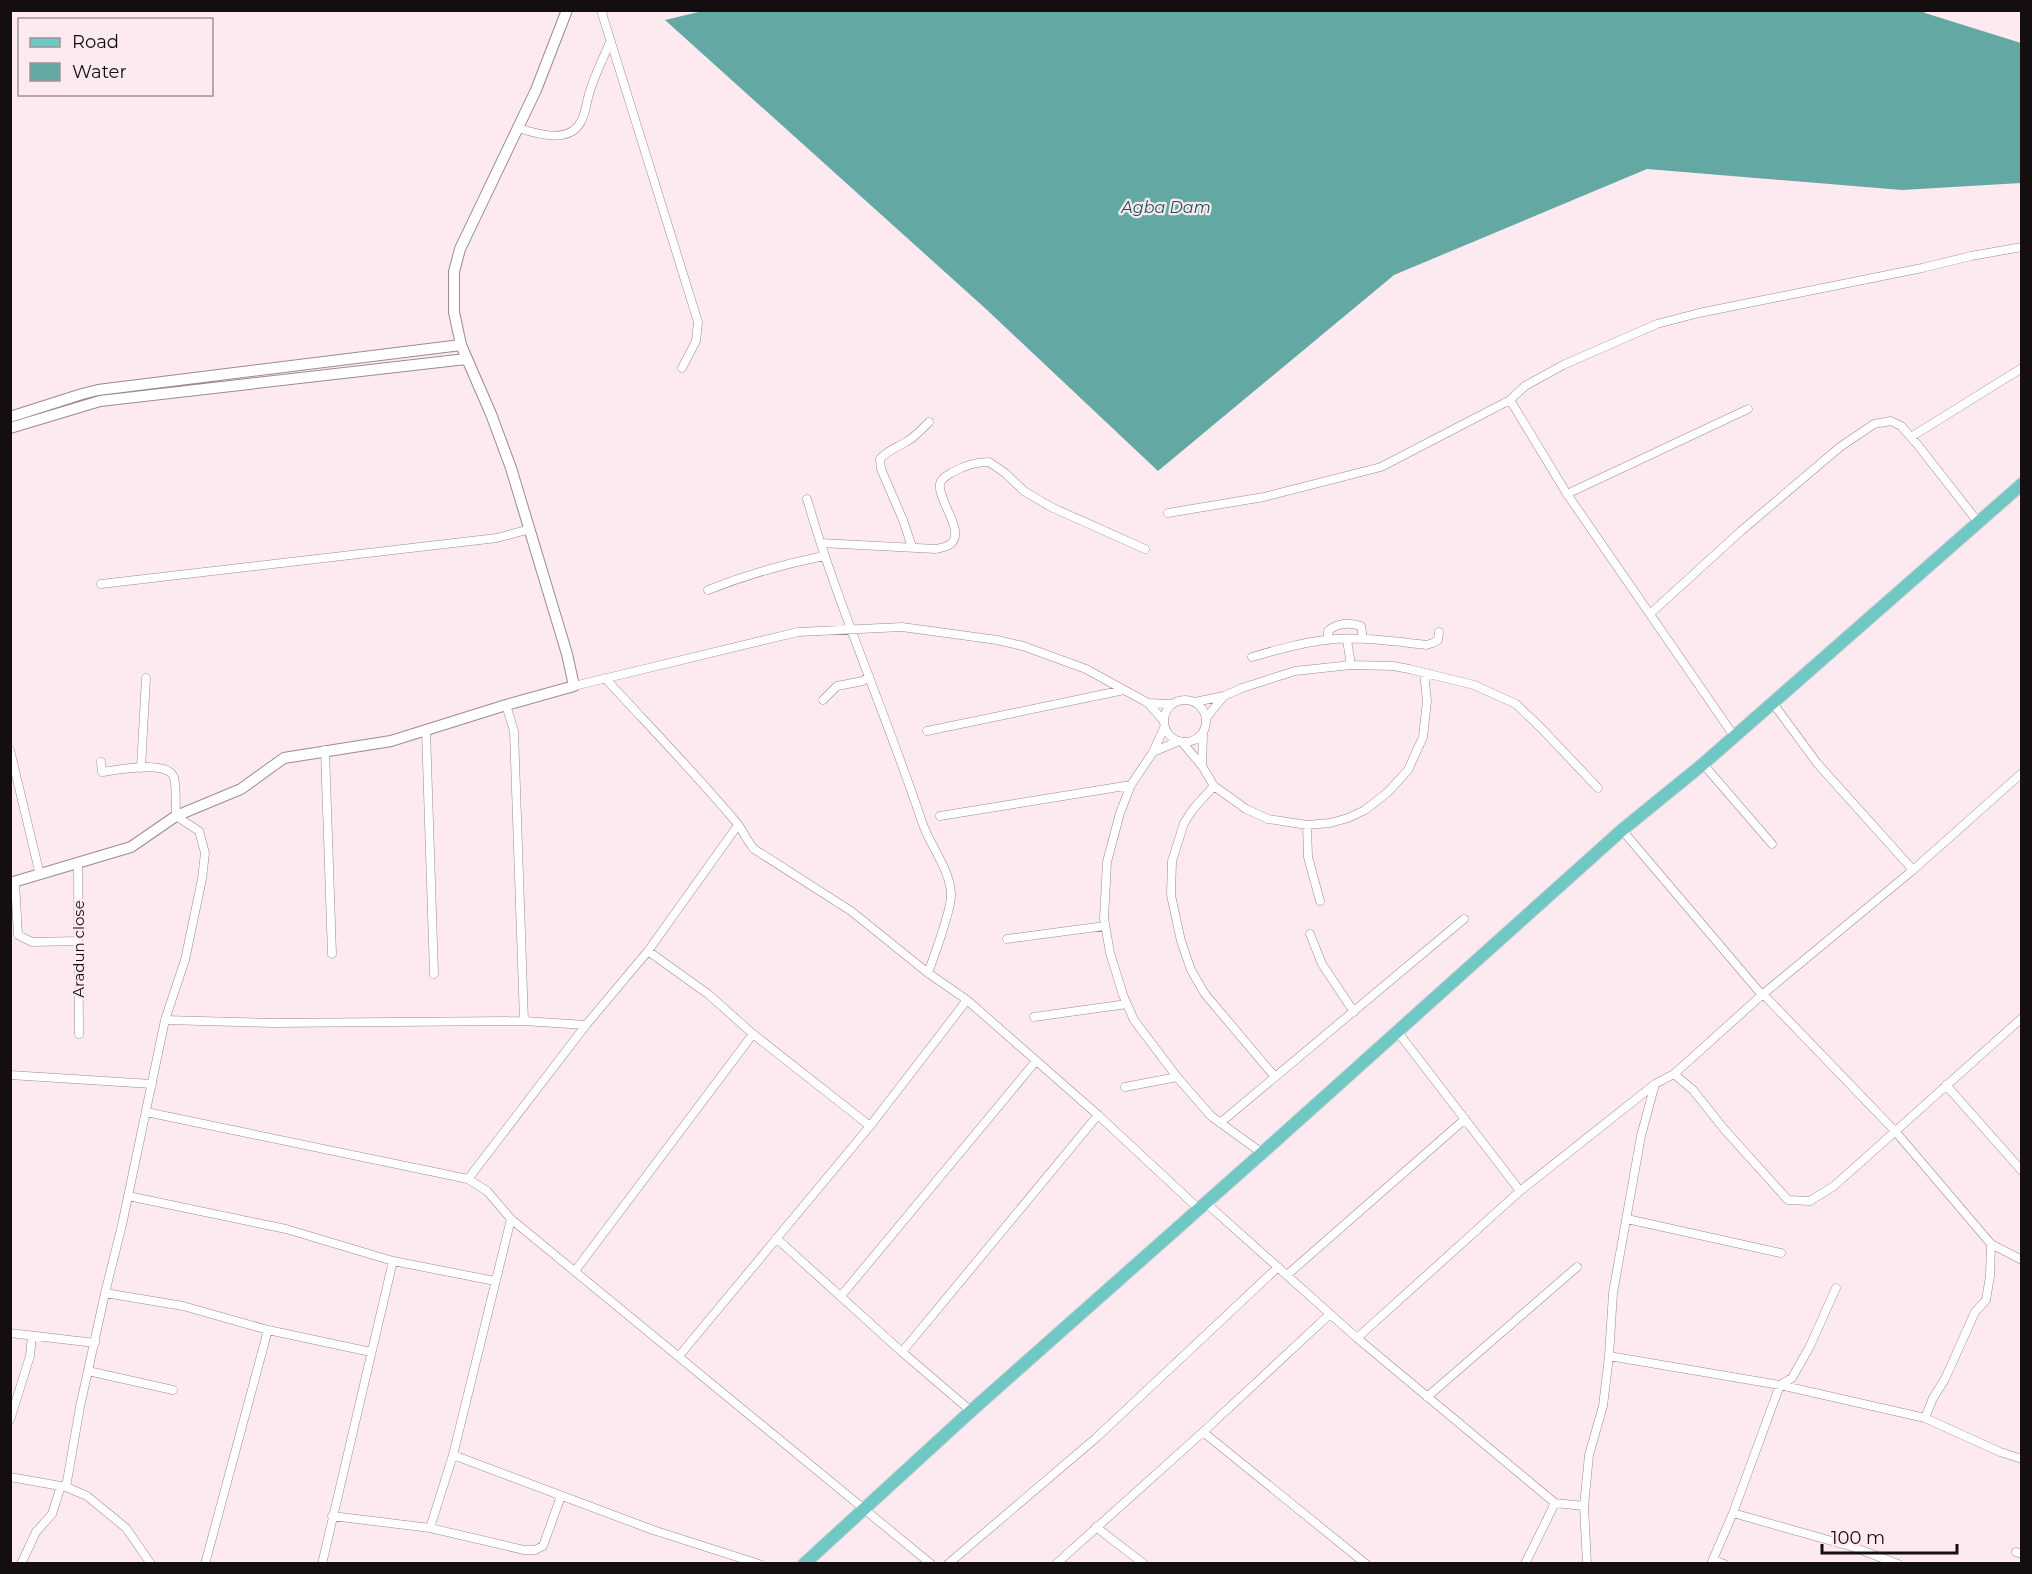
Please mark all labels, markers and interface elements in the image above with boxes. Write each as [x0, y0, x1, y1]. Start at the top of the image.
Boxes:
legend [18, 18, 213, 96]
text: Road [72, 31, 119, 53]
text: Water [72, 61, 127, 83]
water label: Agba Dam [1120, 198, 1211, 217]
street label: Aradun close [69, 900, 88, 998]
scale bar [1822, 1517, 1957, 1555]
text: 100 m [1831, 1527, 1885, 1549]

